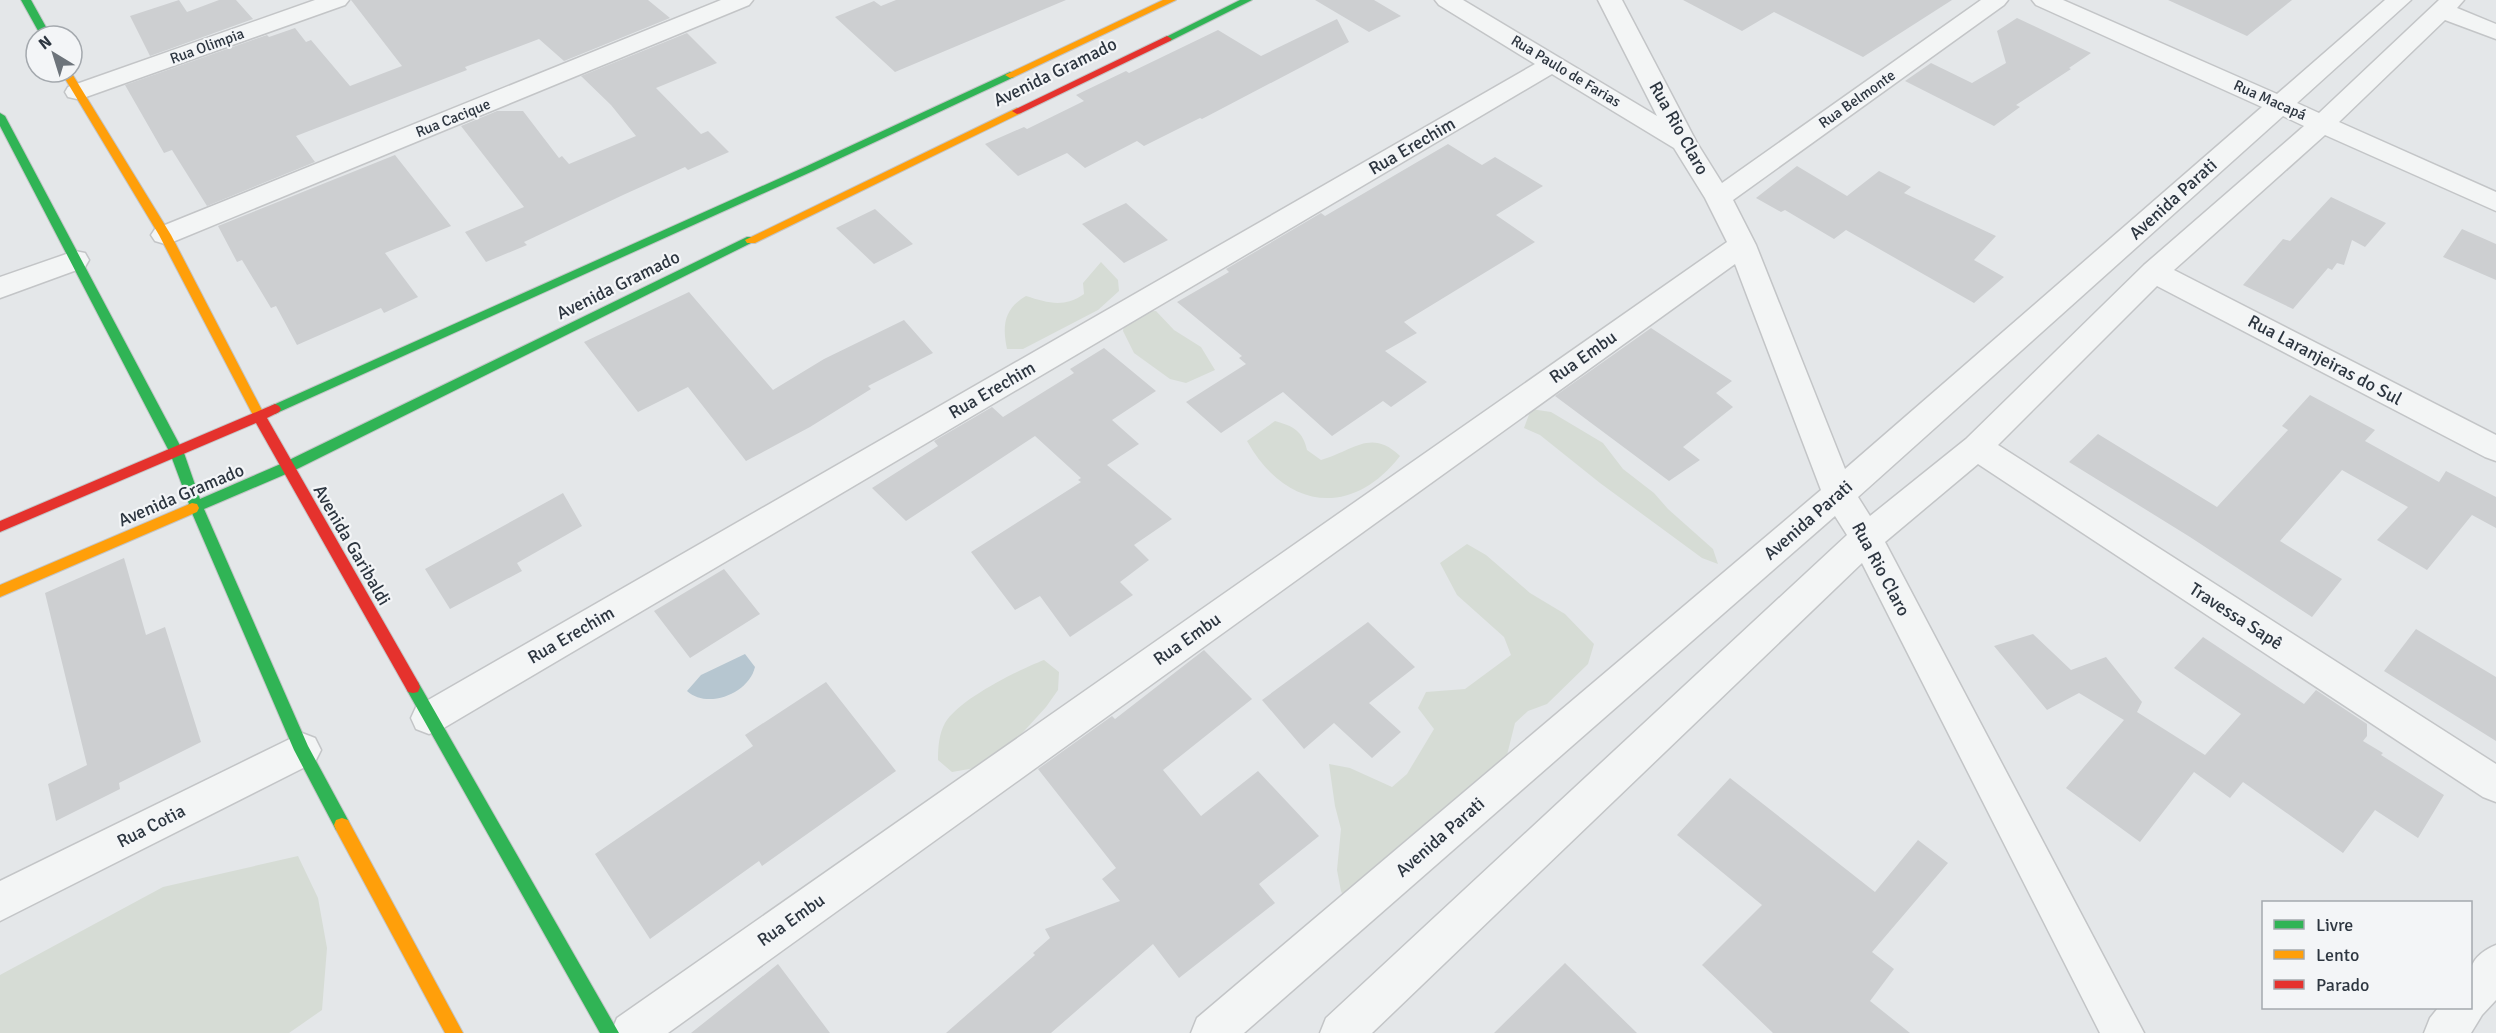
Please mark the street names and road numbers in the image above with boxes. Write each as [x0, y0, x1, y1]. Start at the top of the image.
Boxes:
street label: Rua Olimpia [167, 24, 247, 68]
street label: Rua Paulo de Farias [1508, 31, 1625, 111]
street label: Avenida Gramado [990, 33, 1120, 111]
street label: Rua Belmonte [1815, 66, 1899, 132]
street label: Rua Macapá [2231, 76, 2309, 124]
street label: Rua Rio Claro [1644, 77, 1714, 179]
street label: Rua Cacique [413, 95, 493, 141]
street label: Rua Erechim [1365, 112, 1459, 180]
street label: Avenida Parati [2125, 154, 2221, 244]
street label: Avenida Gramado [553, 246, 683, 324]
street label: Rua Laranjeiras do Sul [2244, 310, 2406, 410]
street label: Rua Embu [1545, 326, 1621, 388]
street label: Rua Erechim [945, 356, 1039, 424]
street label: Avenida Gramado [115, 459, 247, 531]
street label: Avenida Parati [1759, 475, 1857, 565]
street label: Avenida Garibaldi [309, 481, 395, 609]
street label: Rua Rio Claro [1847, 518, 1915, 620]
street label: Travessa Sapê [2185, 578, 2287, 654]
street label: Rua Erechim [524, 601, 618, 669]
street label: Rua Embu [1149, 608, 1225, 670]
street label: Avenida Parati [1391, 792, 1489, 882]
street label: Rua Cotia [113, 799, 189, 853]
street label: Rua Embu [753, 889, 829, 951]

